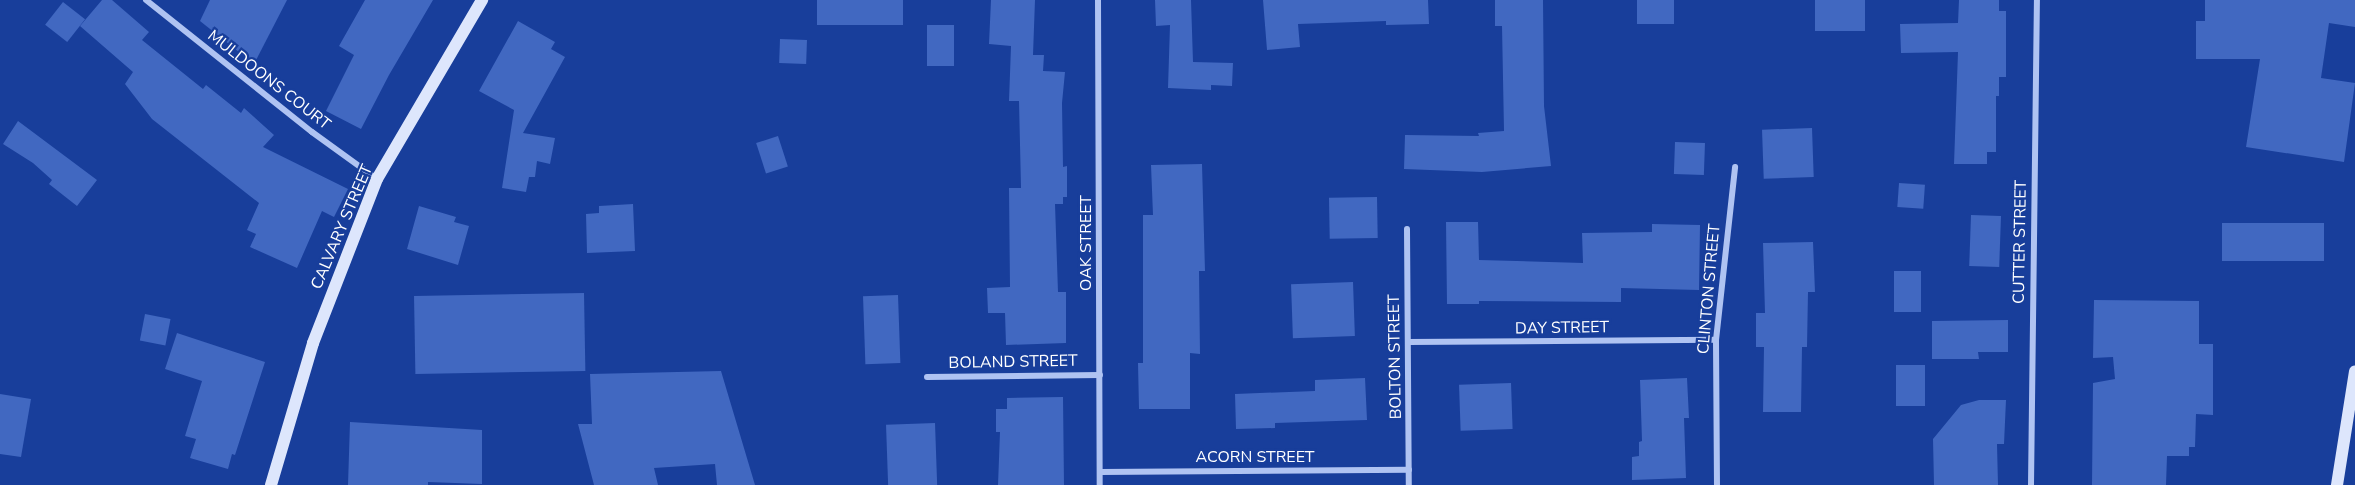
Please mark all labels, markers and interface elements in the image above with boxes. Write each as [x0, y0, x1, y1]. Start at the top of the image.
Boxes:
street label: MULDOONS COURT [204, 26, 334, 134]
street label: CALVARY STREET [307, 162, 377, 292]
street label: CUTTER STREET [2009, 180, 2031, 304]
street label: OAK STREET [1076, 195, 1096, 291]
street label: CLINTON STREET [1694, 223, 1724, 355]
street label: BOLTON STREET [1384, 294, 1406, 420]
street label: DAY STREET [1515, 318, 1609, 338]
street label: BOLAND STREET [948, 351, 1078, 373]
street label: ACORN STREET [1196, 447, 1314, 467]

